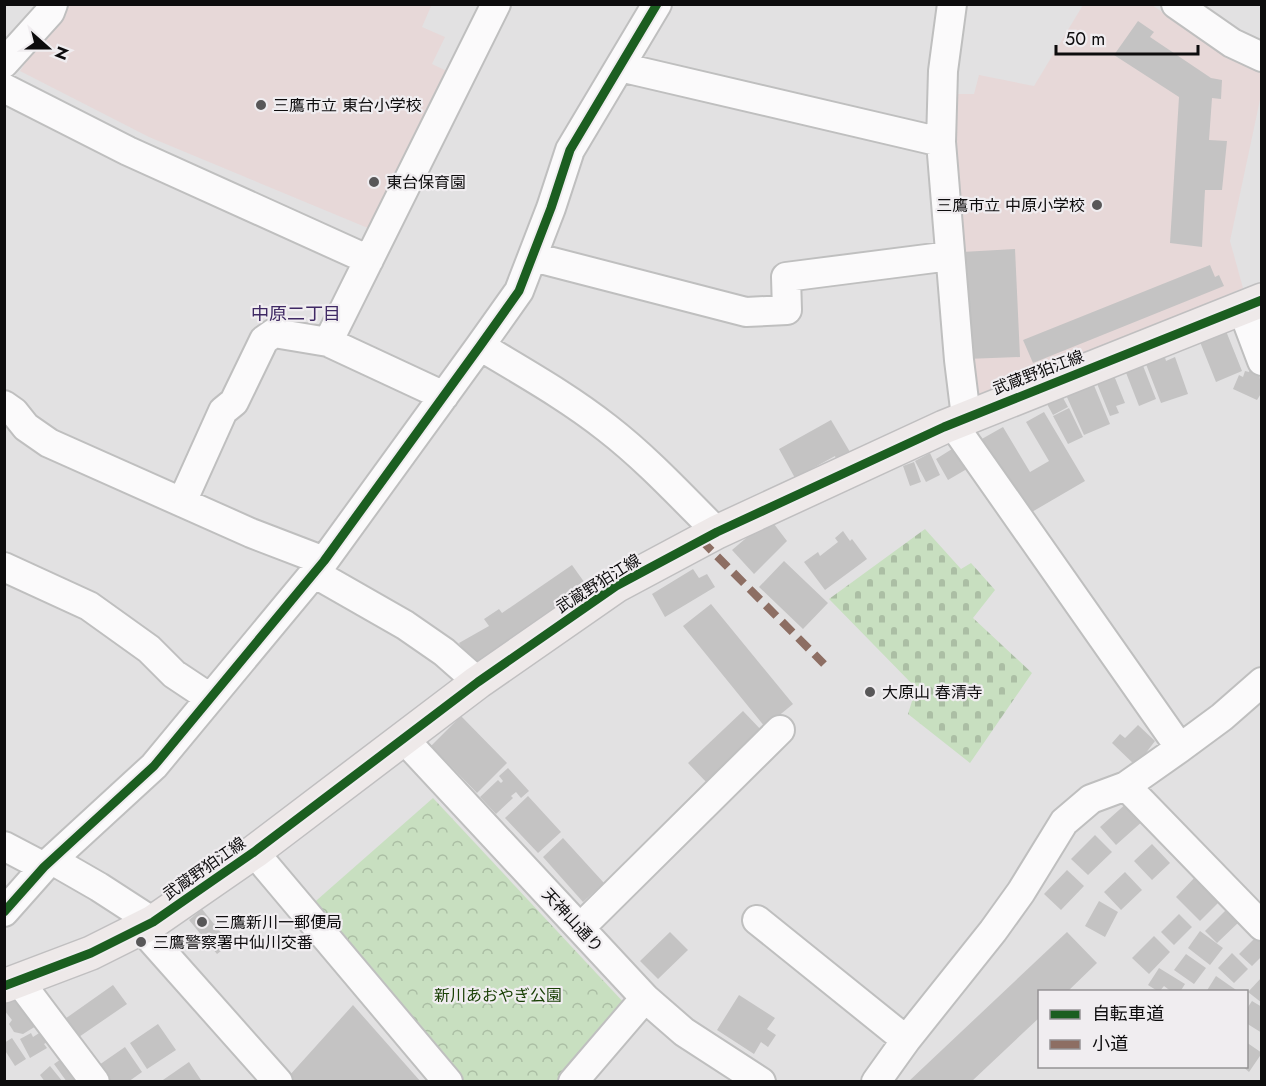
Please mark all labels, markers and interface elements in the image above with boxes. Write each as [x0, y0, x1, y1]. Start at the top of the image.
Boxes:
north arrow [18, 18, 78, 78]
scale bar [1056, 18, 1198, 56]
text: 50 m [1065, 26, 1105, 52]
text: N [49, 43, 75, 63]
place label: 三鷹市立 東台小学校 [273, 94, 422, 117]
marker: 三鷹市立 東台小学校 [254, 98, 268, 112]
place label: 東台保育園 [386, 171, 466, 194]
marker: 東台保育園 [367, 175, 381, 189]
place label: 三鷹市立 中原小学校 [936, 194, 1085, 217]
marker: 三鷹市立 中原小学校 [1090, 198, 1104, 212]
district label: 中原二丁目 [251, 301, 341, 327]
street label: 武蔵野狛江線 [989, 345, 1087, 400]
street label: 武蔵野狛江線 [551, 548, 645, 619]
place label: 大原山 春清寺 [882, 681, 983, 704]
marker: 大原山 春清寺 [863, 685, 877, 699]
street label: 武蔵野狛江線 [158, 831, 250, 905]
street label: 天神山通り [537, 883, 608, 957]
place label: 三鷹新川一郵便局 [214, 911, 342, 934]
marker: 三鷹新川一郵便局 [195, 915, 209, 929]
place label: 三鷹警察署中仙川交番 [153, 931, 313, 954]
marker: 三鷹警察署中仙川交番 [134, 935, 148, 949]
park label: 新川あおやぎ公園 [434, 984, 562, 1007]
legend [1038, 990, 1248, 1068]
text: 自転車道 [1092, 1001, 1164, 1027]
text: 小道 [1092, 1031, 1128, 1057]

